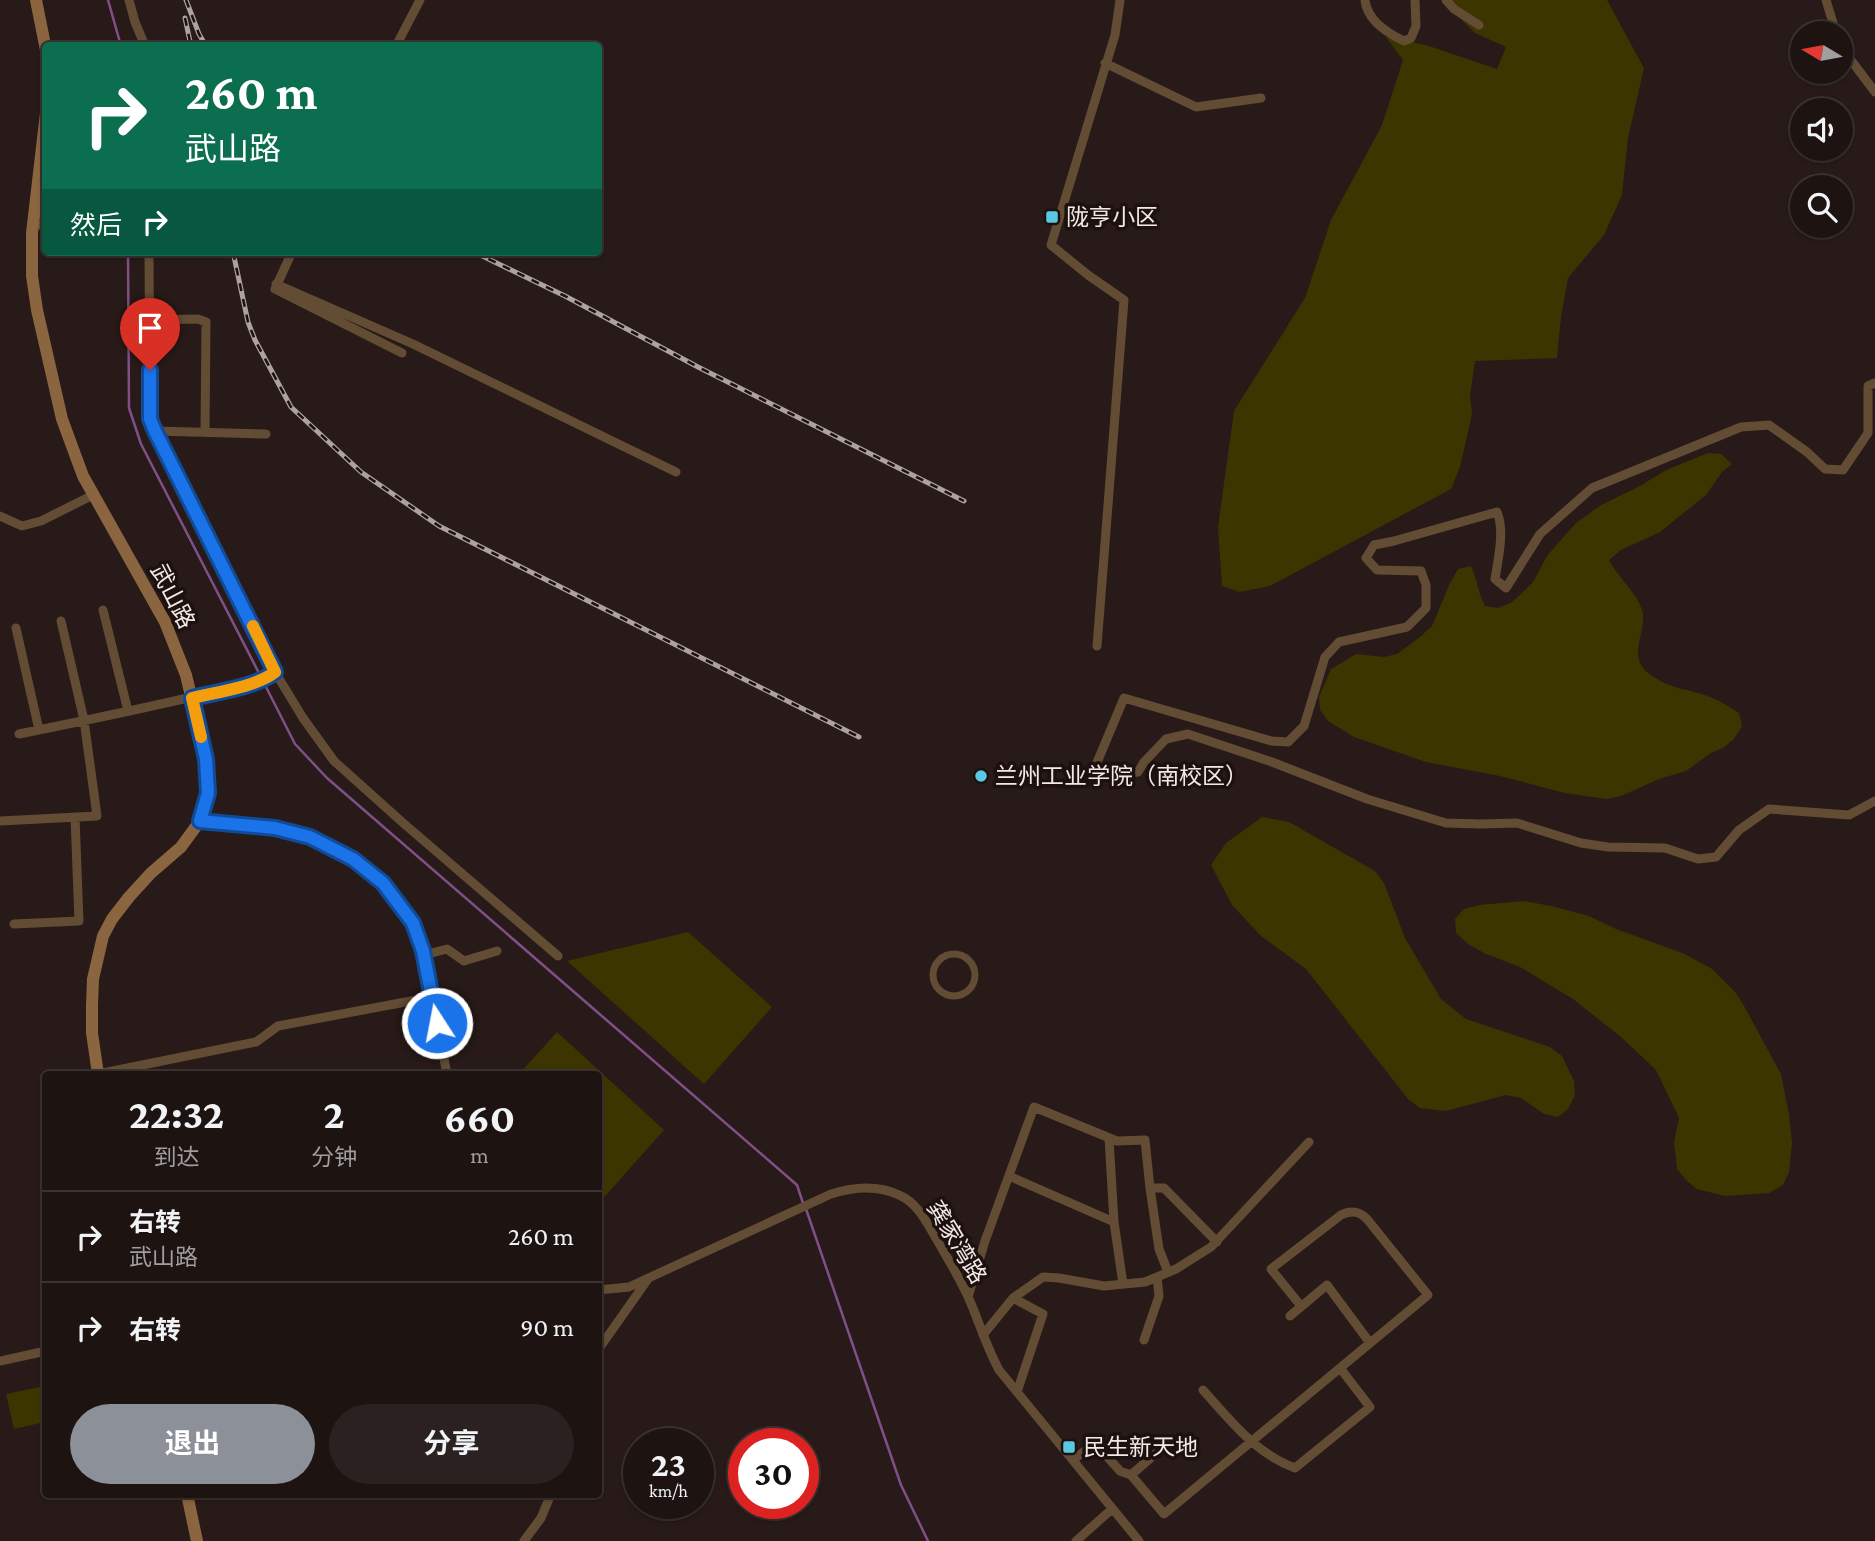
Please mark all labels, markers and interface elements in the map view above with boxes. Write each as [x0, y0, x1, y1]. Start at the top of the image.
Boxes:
north arrow [1790, 21, 1853, 84]
map controls [1790, 21, 1853, 238]
text: 260 m [185, 65, 317, 120]
icon: right [70, 70, 161, 161]
button: sound [1790, 98, 1853, 161]
text: 武山路 [185, 131, 281, 167]
button: search [1790, 175, 1853, 238]
icon: right [136, 203, 174, 241]
place label: 陇亨小区 [1066, 204, 1158, 230]
marker: 陇亨小区 [1044, 209, 1060, 225]
text: 然后 [70, 211, 122, 240]
pin [120, 298, 180, 370]
icon: arrive [131, 309, 169, 347]
street label: 武山路 [146, 559, 200, 633]
place label: 兰州工业学院（南校区） [995, 763, 1248, 789]
marker: 兰州工业学院（南校区） [973, 768, 989, 784]
position arrow [400, 986, 474, 1060]
text: 22:32 [129, 1090, 224, 1137]
text: 2 [323, 1090, 345, 1137]
text: 660 [444, 1094, 515, 1141]
text: m [470, 1142, 489, 1168]
text: 到达 [154, 1144, 200, 1170]
text: 分钟 [311, 1144, 357, 1170]
street label: 龚家湾路 [922, 1196, 992, 1288]
text: 右转 [129, 1208, 181, 1237]
icon: right [70, 1218, 108, 1256]
text: 260 m [508, 1222, 574, 1251]
text: 武山路 [129, 1244, 198, 1270]
icon: right [70, 1309, 108, 1347]
text: 90 m [520, 1313, 574, 1342]
text: 右转 [129, 1316, 181, 1345]
button: 退出 [70, 1404, 315, 1484]
button: 分享 [329, 1404, 574, 1484]
speed limit sign: 30 [728, 1428, 819, 1519]
place label: 民生新天地 [1083, 1434, 1198, 1460]
marker: 民生新天地 [1061, 1439, 1077, 1455]
text: 23 [651, 1445, 686, 1484]
text: km/h [649, 1481, 688, 1501]

